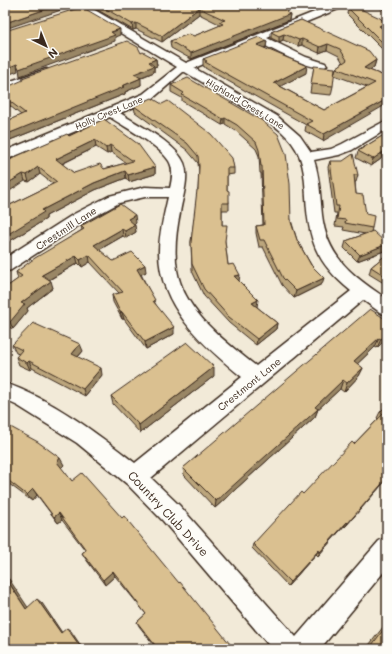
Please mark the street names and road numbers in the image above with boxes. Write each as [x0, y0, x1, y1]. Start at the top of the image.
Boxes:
street label: Highland Crest Lane [204, 76, 286, 131]
street label: Holly Crest Lane [73, 93, 144, 132]
street label: Crestmill Lane [33, 203, 99, 253]
street label: Crestmont Lane [214, 354, 284, 414]
street label: Country Club Drive [125, 467, 213, 560]

